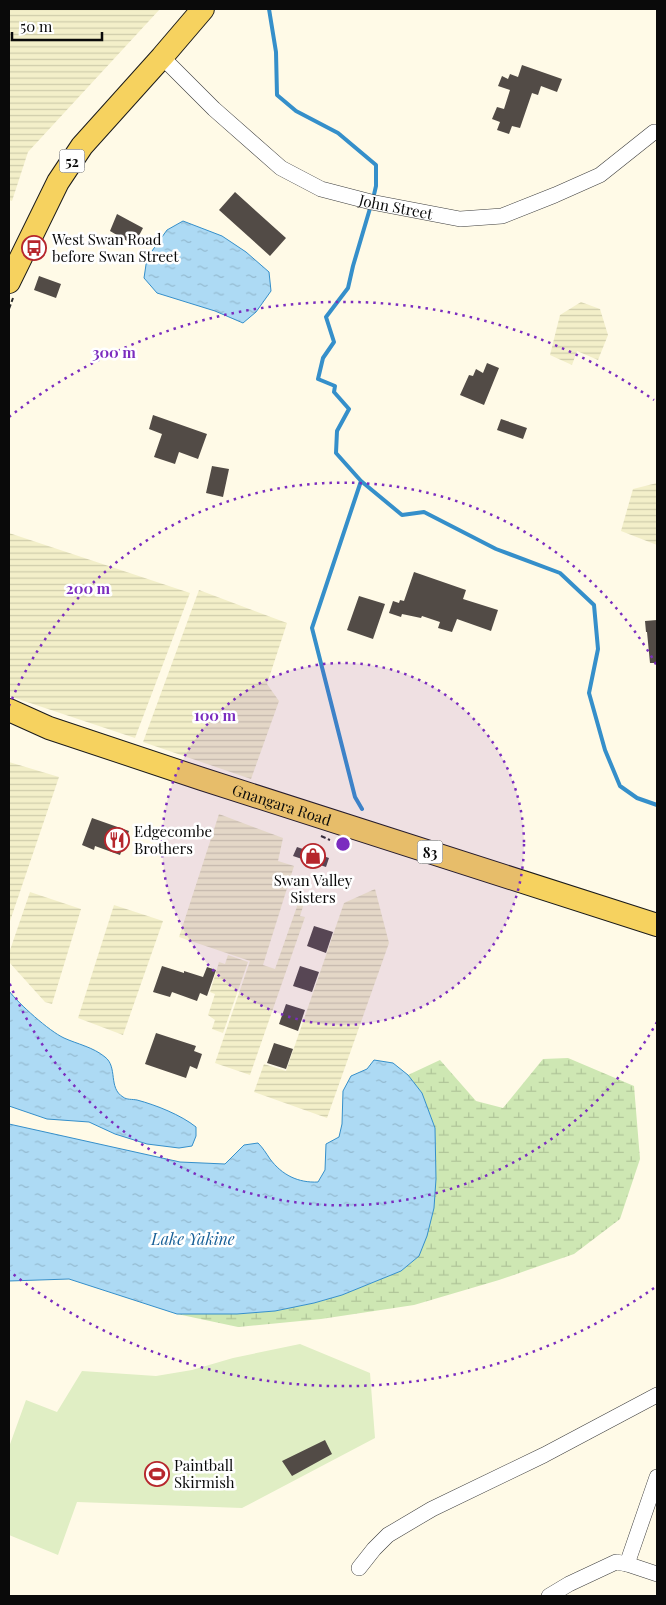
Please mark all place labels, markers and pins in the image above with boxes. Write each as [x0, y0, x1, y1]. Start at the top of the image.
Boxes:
place label: West Swan Road before Swan Street [51, 229, 179, 266]
bus stop icon: West Swan Road before Swan Street [21, 235, 47, 261]
place label: Edgecombe Brothers [134, 821, 212, 858]
restaurant icon: Edgecombe Brothers [104, 827, 130, 853]
centre of rings [334, 835, 352, 853]
shop icon: Swan Valley Sisters [300, 843, 326, 869]
place label: Swan Valley Sisters [274, 870, 353, 907]
place label: Paintball Skirmish [174, 1455, 235, 1492]
sports icon: Paintball Skirmish [144, 1461, 170, 1487]

